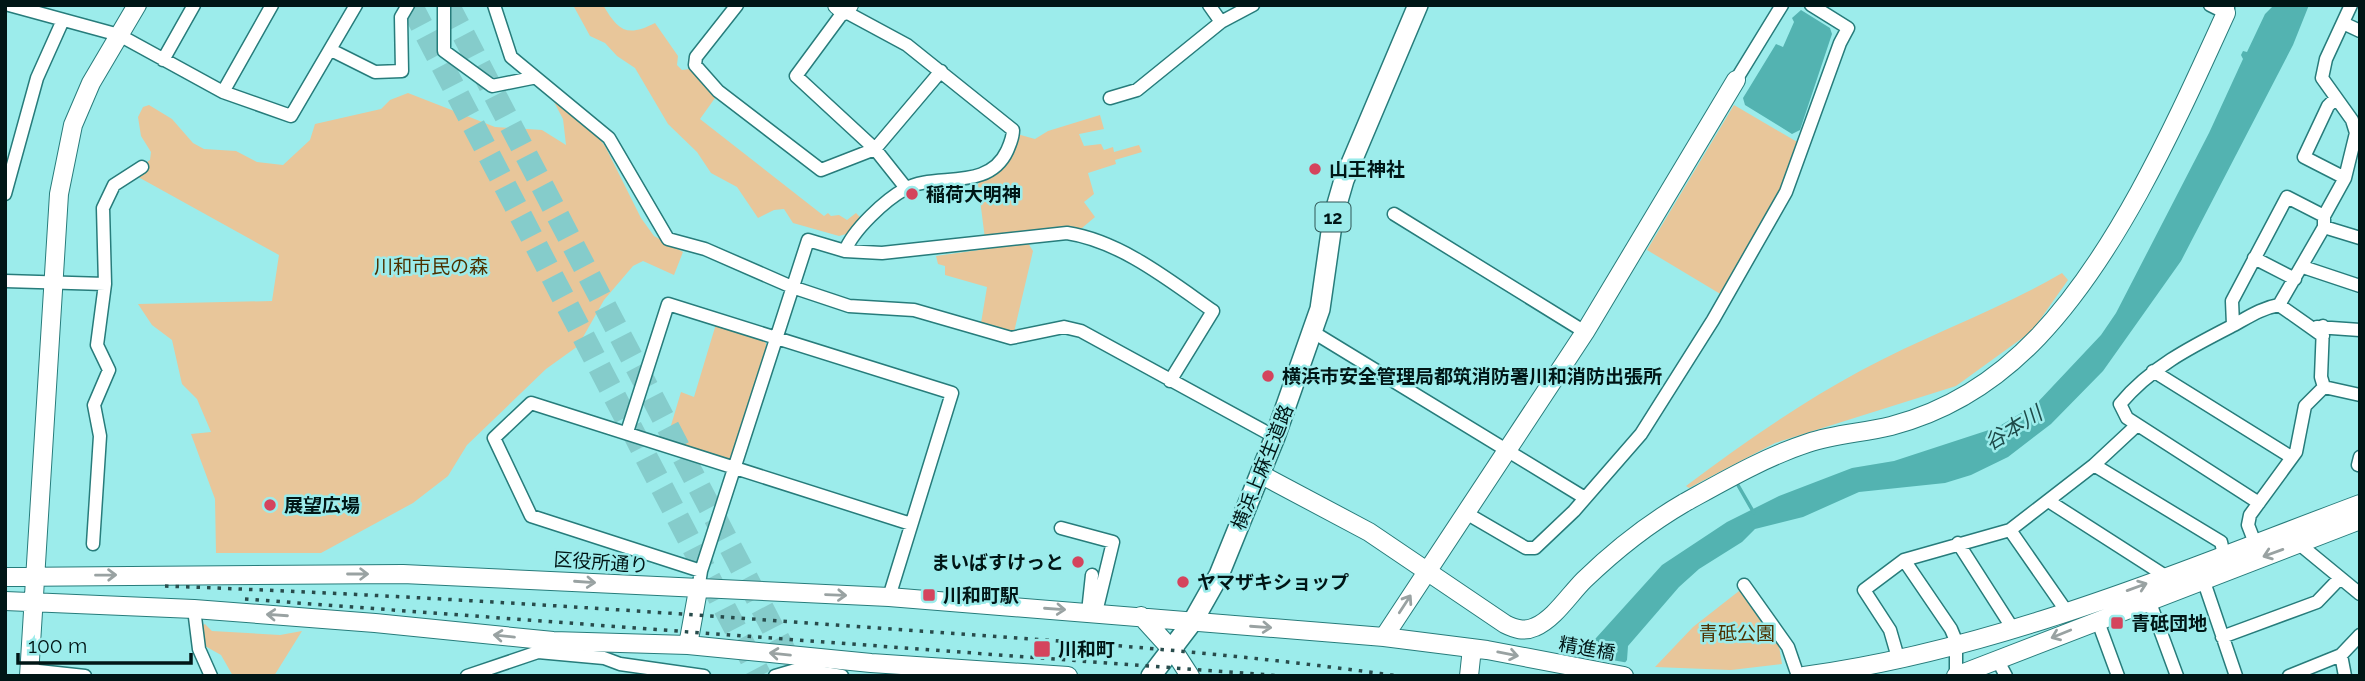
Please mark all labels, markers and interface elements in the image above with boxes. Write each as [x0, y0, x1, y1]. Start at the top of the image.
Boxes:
place label: 山王神社 [1329, 158, 1405, 180]
marker: 山王神社 [1307, 161, 1323, 177]
place label: 稲荷大明神 [926, 183, 1021, 205]
marker: 稲荷大明神 [904, 186, 920, 202]
road number: 12 [1316, 202, 1350, 232]
park label: 川和市民の森 [374, 255, 488, 277]
place label: 横浜市安全管理局都筑消防署川和消防出張所 [1282, 365, 1662, 387]
marker: 横浜市安全管理局都筑消防署川和消防出張所 [1260, 368, 1276, 384]
water label: 谷本川 [1980, 400, 2048, 455]
street label: 横浜上麻生道路 [1227, 401, 1297, 533]
place label: 展望広場 [284, 494, 360, 516]
marker: 展望広場 [262, 497, 278, 513]
one-way arrow [2263, 547, 2284, 560]
street label: 区役所通り [553, 548, 649, 576]
place label: まいばすけっと [931, 551, 1064, 573]
marker: まいばすけっと [1070, 554, 1086, 570]
one-way arrow [346, 567, 369, 581]
one-way arrow [94, 568, 117, 582]
place label: ヤマザキショップ [1197, 571, 1349, 593]
marker: ヤマザキショップ [1175, 574, 1191, 590]
one-way arrow [573, 576, 596, 589]
one-way arrow [2126, 580, 2148, 592]
place label: 川和町駅 [943, 584, 1019, 606]
marker: 川和町駅 [921, 587, 937, 603]
one-way arrow [825, 589, 848, 602]
one-way arrow [1398, 594, 1412, 614]
one-way arrow [1043, 603, 1066, 616]
one-way arrow [266, 609, 289, 622]
place label: 青砥団地 [2131, 612, 2207, 634]
marker: 青砥団地 [2109, 615, 2125, 631]
one-way arrow [1249, 621, 1272, 634]
scale bar [18, 622, 191, 666]
park label: 青砥公園 [1699, 622, 1775, 644]
one-way arrow [2050, 628, 2072, 641]
one-way arrow [493, 629, 516, 642]
street label: 精進橋 [1557, 632, 1617, 664]
text: 100 m [28, 633, 87, 658]
place label: 川和町 [1058, 638, 1115, 660]
marker: 川和町 [1032, 639, 1052, 659]
one-way arrow [769, 647, 791, 660]
one-way arrow [1496, 648, 1519, 662]

